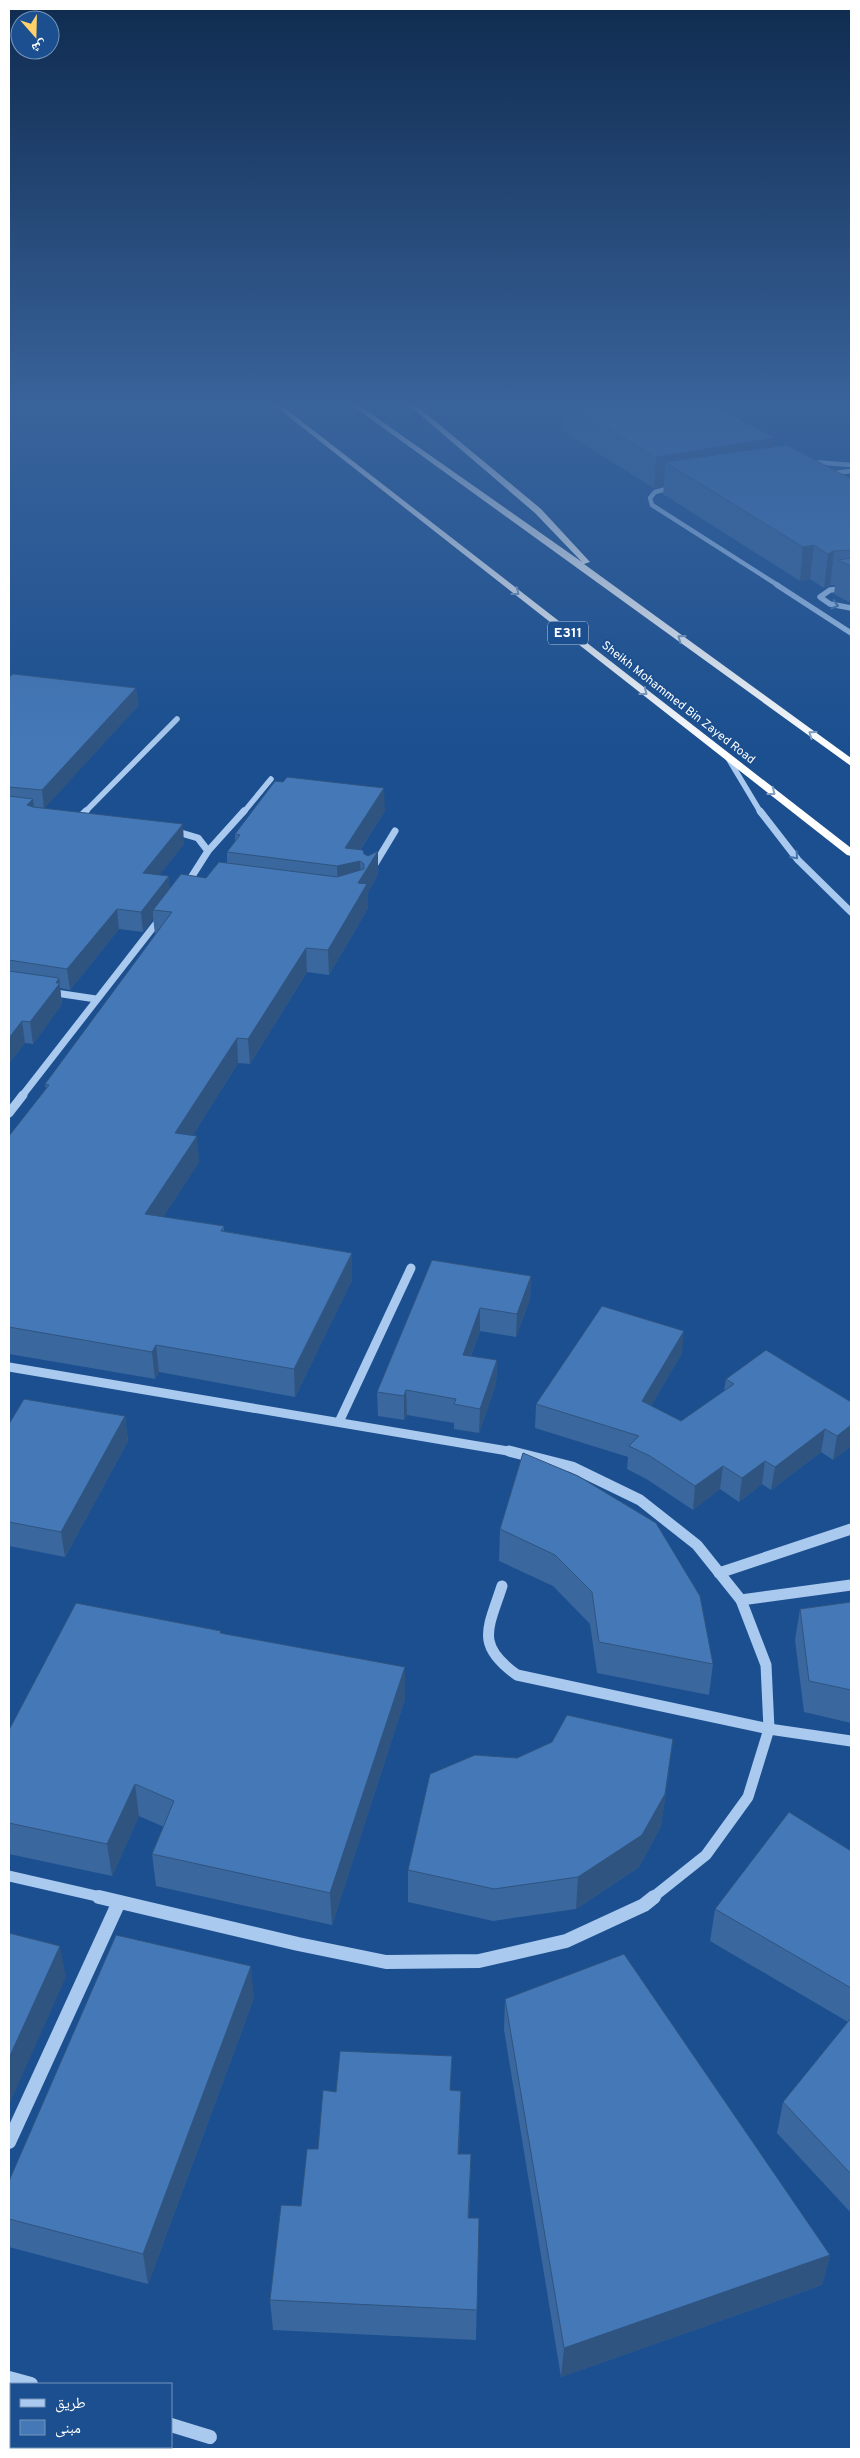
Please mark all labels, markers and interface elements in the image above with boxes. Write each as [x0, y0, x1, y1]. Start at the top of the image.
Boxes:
north arrow [10, 10, 60, 60]
text: ش [29, 35, 49, 56]
one-way arrow [510, 587, 519, 595]
one-way arrow [831, 600, 839, 610]
road number: E311 [548, 622, 588, 644]
one-way arrow [677, 635, 687, 644]
street label: Sheikh Mohammed Bin Zayed Road [598, 638, 758, 768]
one-way arrow [638, 687, 647, 695]
one-way arrow [808, 731, 818, 740]
one-way arrow [766, 787, 775, 795]
one-way arrow [789, 851, 798, 860]
legend [10, 2383, 172, 2448]
text: طريق [55, 2395, 86, 2414]
text: مبنى [55, 2420, 81, 2439]

